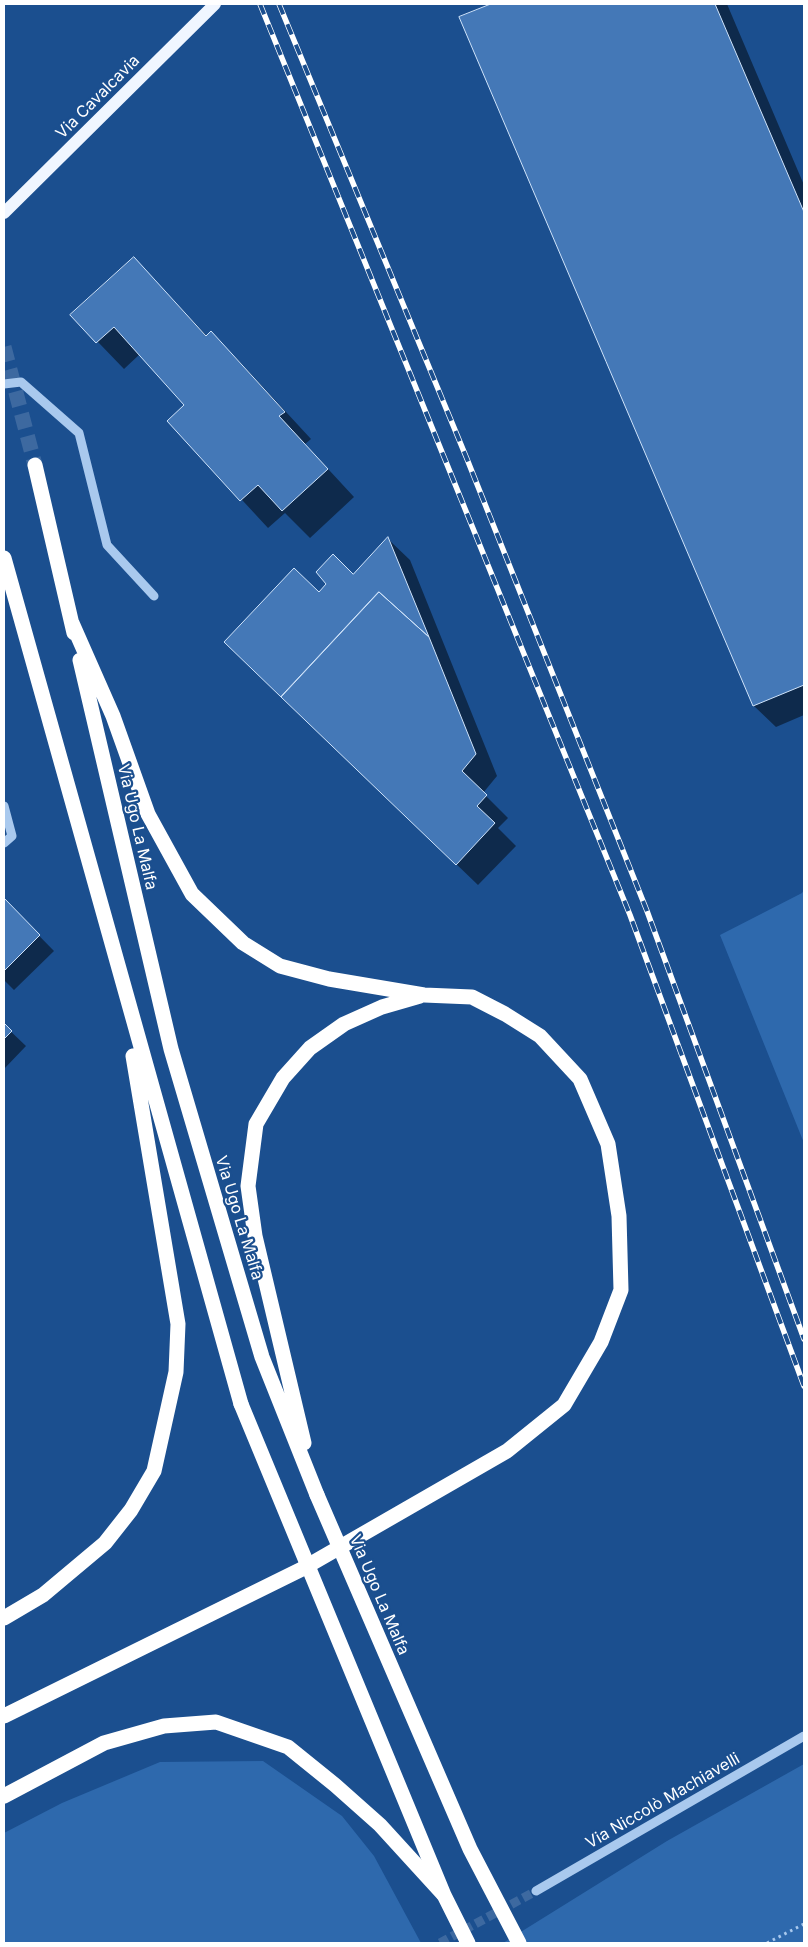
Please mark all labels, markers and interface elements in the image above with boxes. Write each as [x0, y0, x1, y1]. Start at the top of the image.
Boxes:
street label: Via Cavalcavia [52, 51, 144, 143]
street label: Via Ugo La Malfa [113, 762, 161, 892]
street label: Via Ugo La Malfa [211, 1154, 267, 1282]
street label: Via Ugo La Malfa [345, 1532, 413, 1658]
street label: Via Niccolò Machiavelli [583, 1749, 743, 1853]

